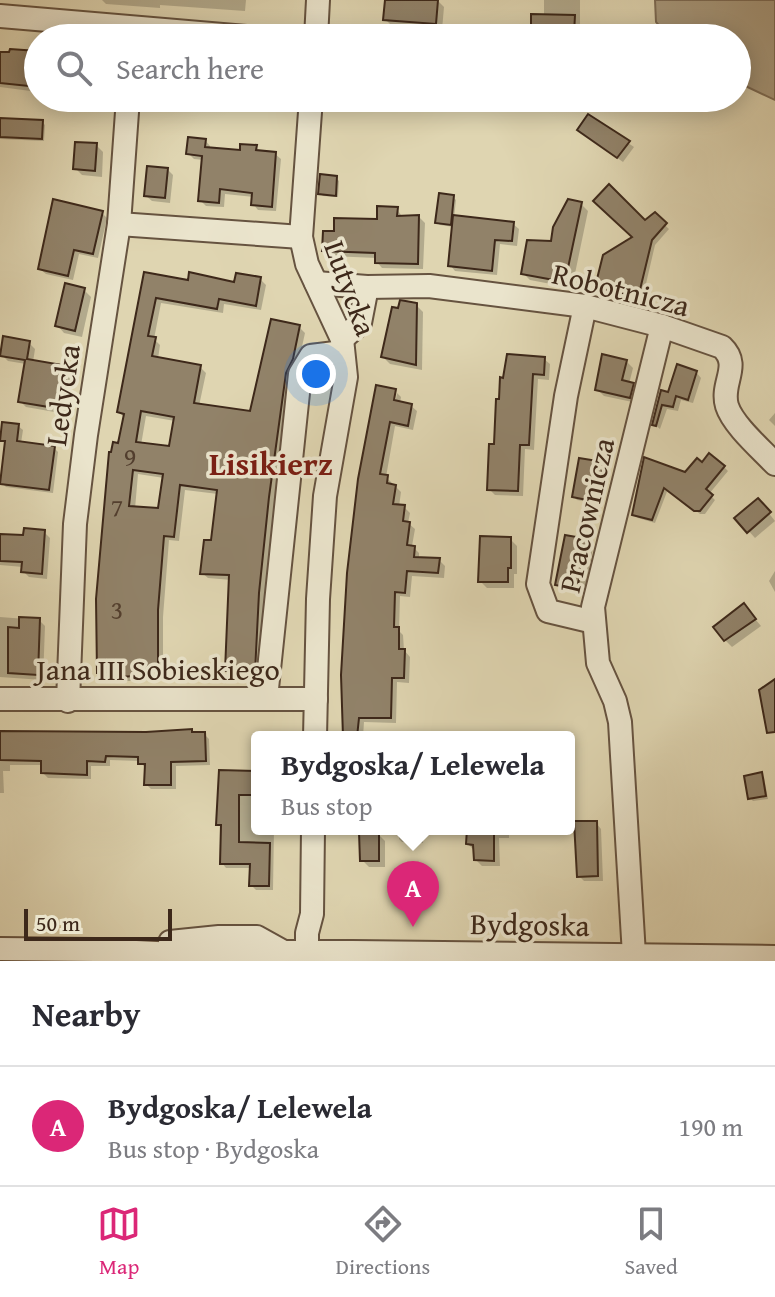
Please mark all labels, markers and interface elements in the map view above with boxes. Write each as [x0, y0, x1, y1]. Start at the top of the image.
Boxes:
search box [24, 24, 751, 112]
icon: search [52, 46, 96, 90]
text: Search here [116, 46, 264, 90]
street label: Lutycka [313, 234, 389, 342]
street label: Robotnicza [548, 251, 694, 327]
street label: Ledycka [33, 341, 91, 449]
your location [296, 354, 336, 394]
street label: Pracownicza [547, 433, 625, 597]
house number: 9 [124, 437, 136, 476]
district label: Lisikierz [209, 440, 333, 487]
house number: 7 [111, 487, 123, 526]
house number: 3 [111, 590, 123, 629]
street label: Jana III Sobieskiego [32, 647, 280, 691]
popup [251, 731, 575, 835]
text: Bydgoska/ Lelewela [281, 742, 545, 786]
text: Bus stop [281, 786, 373, 825]
pin: A [387, 861, 439, 927]
street label: Bydgoska [470, 901, 590, 947]
scale bar [24, 905, 172, 941]
text: 50 m [36, 907, 80, 939]
text: Nearby [32, 989, 141, 1038]
text: Bydgoska/ Lelewela [108, 1085, 372, 1129]
text: A [50, 1107, 66, 1146]
text: 190 m [678, 1107, 743, 1146]
text: Bus stop · Bydgoska [108, 1129, 319, 1168]
tab: Map [97, 1202, 141, 1282]
tab: Directions [336, 1202, 430, 1282]
tab: Saved [625, 1202, 678, 1282]

